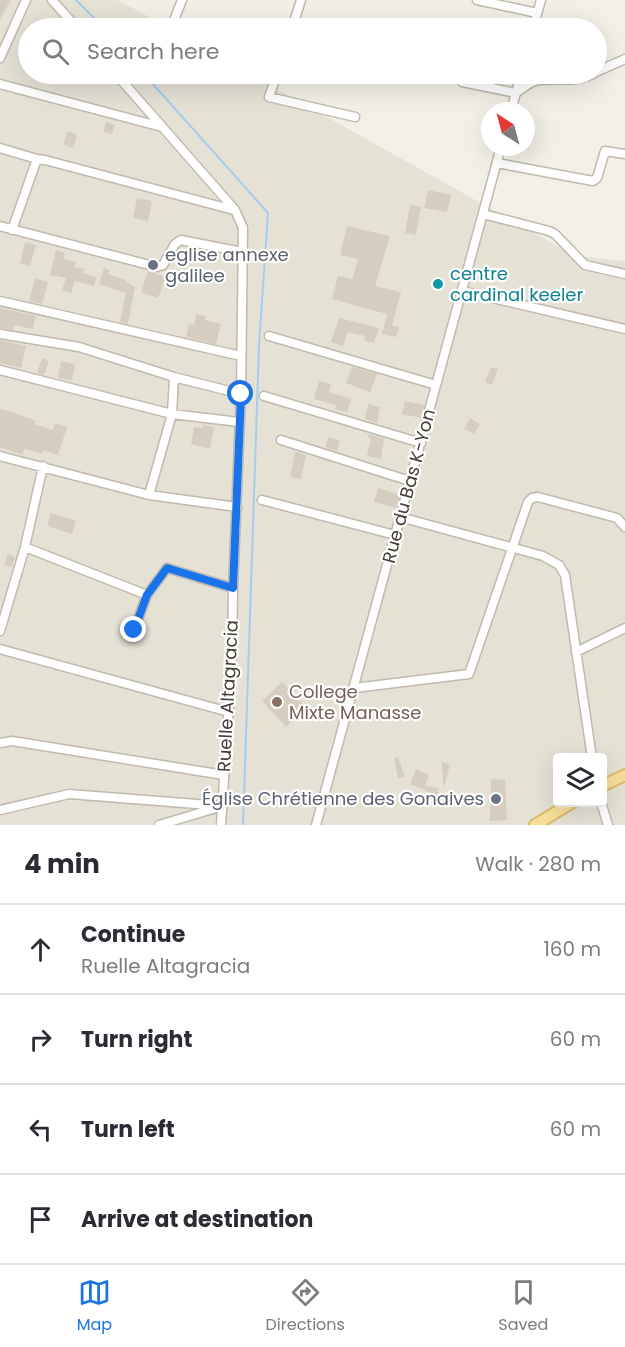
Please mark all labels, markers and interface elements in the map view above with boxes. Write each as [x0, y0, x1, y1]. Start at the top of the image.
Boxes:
search box [18, 18, 607, 84]
icon: search [39, 35, 72, 68]
text: Search here [87, 36, 220, 67]
north arrow [481, 102, 535, 156]
place label: eglise annexe galilee [165, 242, 289, 288]
marker: eglise annexe galilee [146, 258, 160, 272]
place label: centre cardinal keeler [450, 261, 584, 307]
marker: centre cardinal keeler [431, 277, 445, 291]
route start [227, 380, 253, 406]
street label: Rue du Bas K-Yon [376, 406, 441, 566]
route end [120, 616, 146, 642]
street label: Ruelle Altagracia [211, 619, 244, 773]
place label: College Mixte Manasse [289, 679, 421, 725]
marker: College Mixte Manasse [270, 695, 284, 709]
map controls [553, 753, 607, 807]
button: layers [553, 753, 607, 807]
place label: Église Chrétienne des Gonaives [202, 786, 484, 811]
marker: Église Chrétienne des Gonaives [489, 792, 503, 806]
text: 4 min [24, 846, 100, 882]
text: Walk · 280 m [475, 850, 601, 878]
text: Continue [81, 919, 185, 950]
icon: ahead [24, 933, 57, 966]
text: 160 m [543, 935, 601, 963]
text: Ruelle Altagracia [81, 952, 250, 980]
icon: right [24, 1023, 57, 1056]
text: Turn right [81, 1024, 192, 1055]
text: 60 m [550, 1025, 601, 1053]
icon: left [24, 1113, 57, 1146]
text: Turn left [81, 1114, 175, 1145]
text: 60 m [550, 1115, 601, 1143]
icon: arrive [24, 1203, 57, 1236]
text: Arrive at destination [81, 1204, 313, 1235]
tab: Map [77, 1276, 112, 1337]
tab: Directions [266, 1276, 345, 1337]
tab: Saved [498, 1276, 548, 1337]

